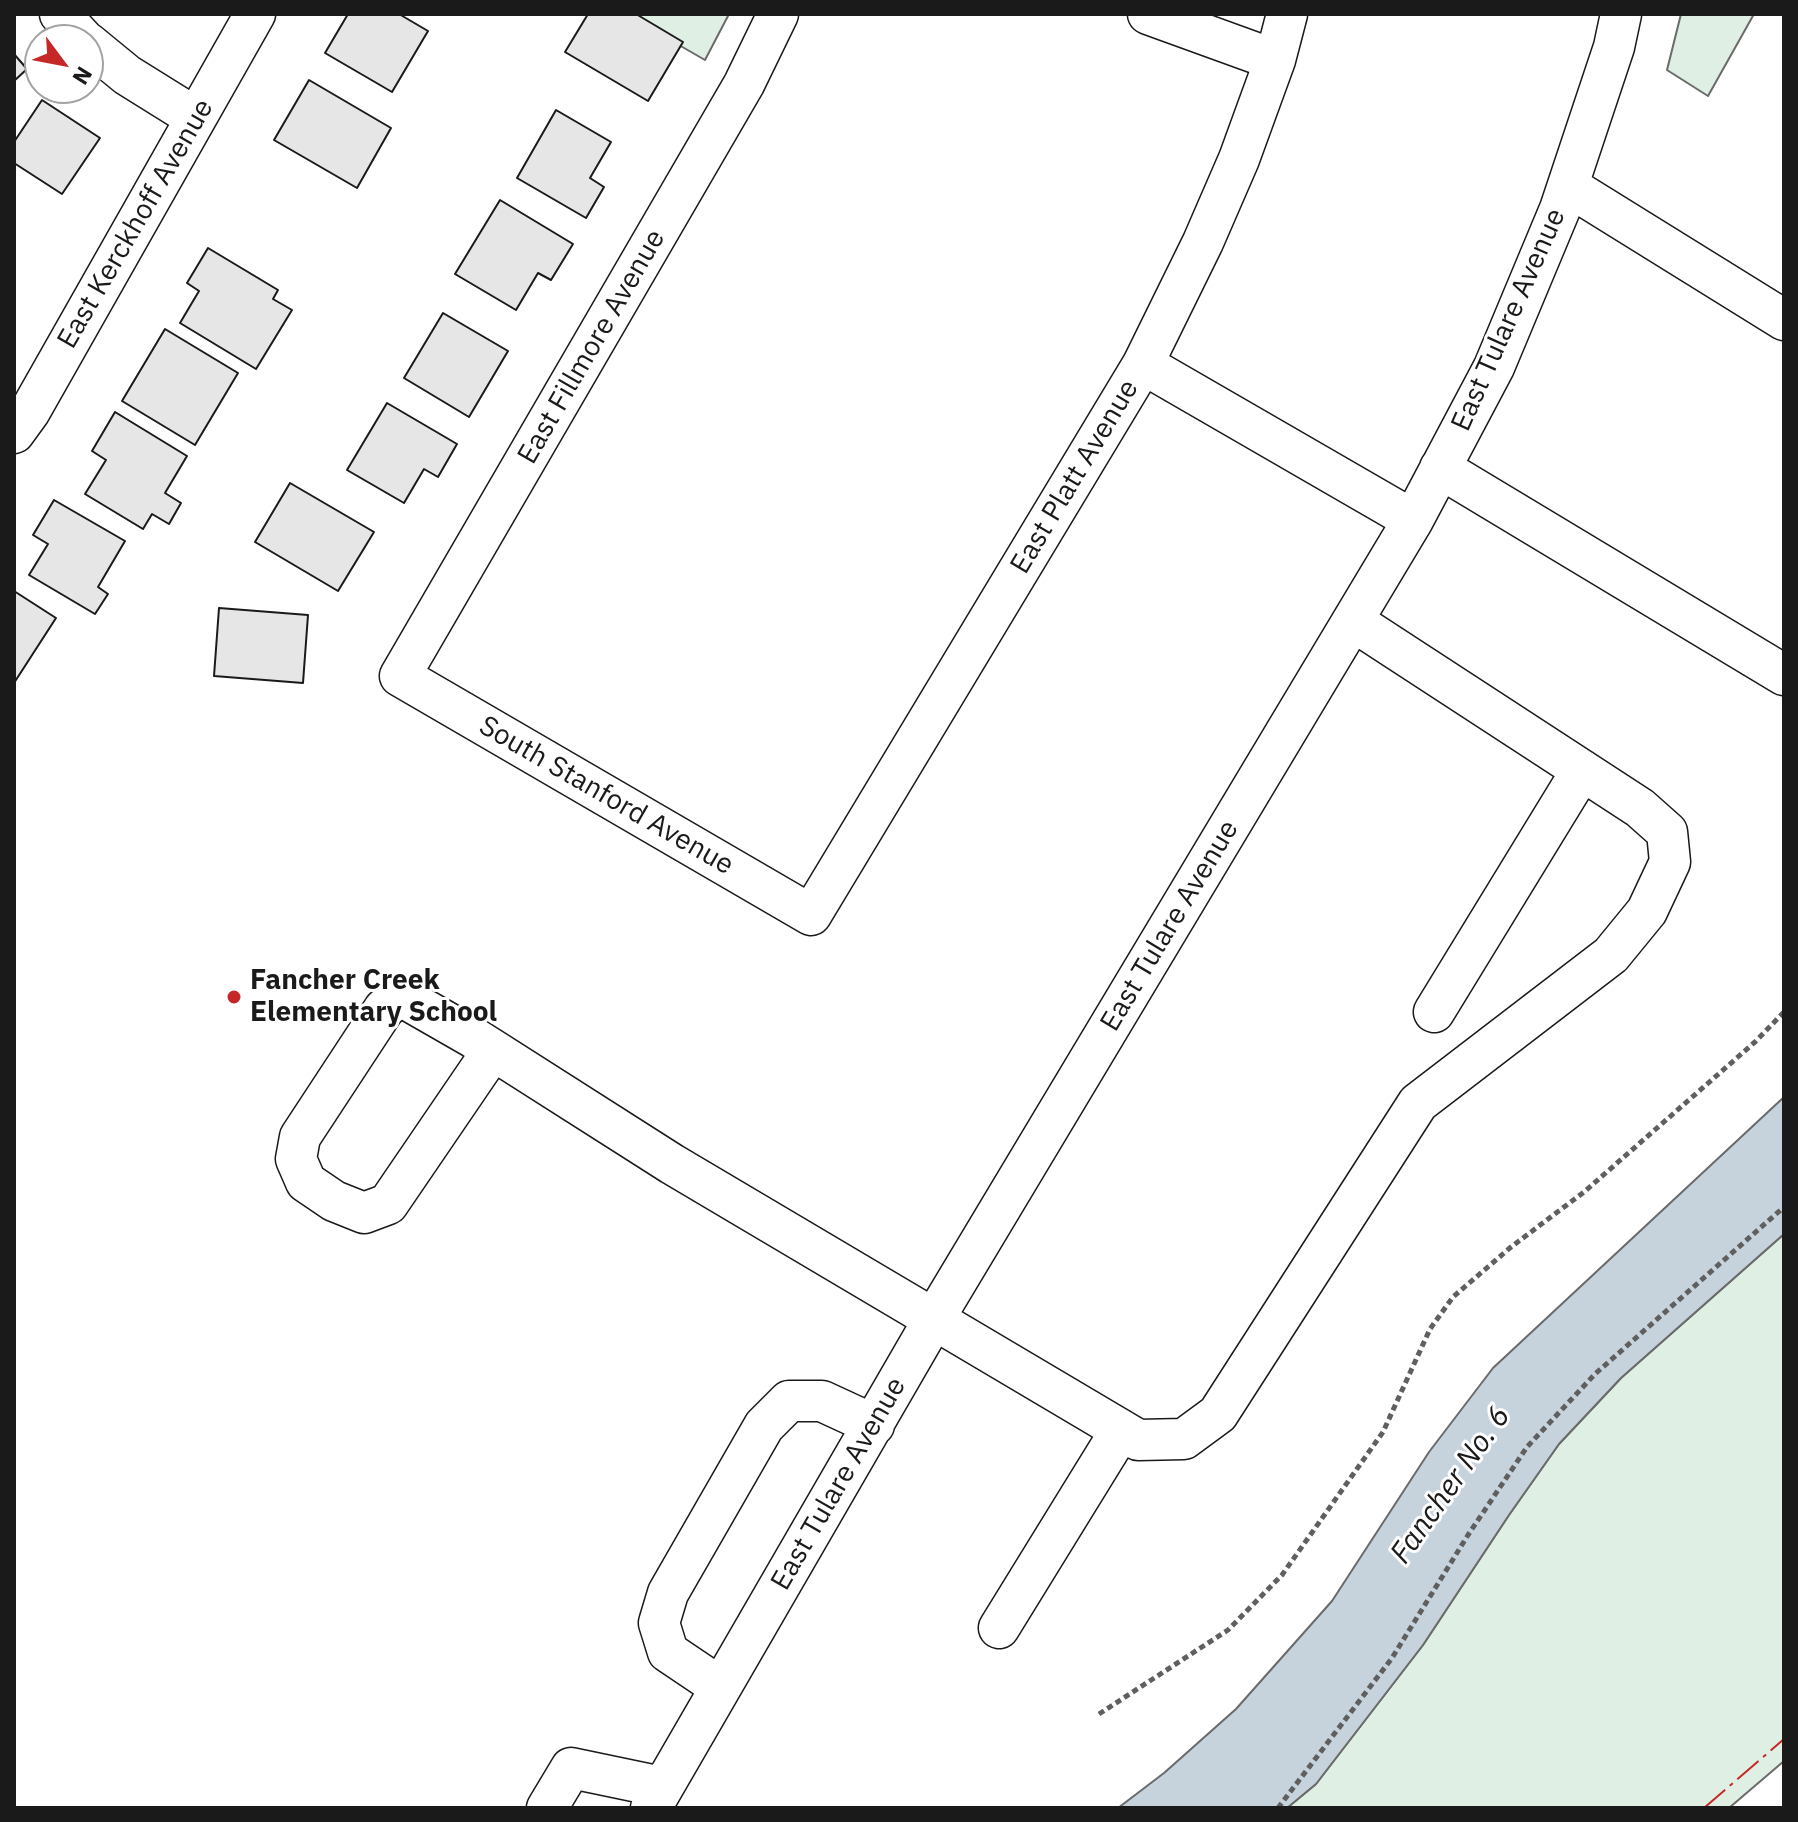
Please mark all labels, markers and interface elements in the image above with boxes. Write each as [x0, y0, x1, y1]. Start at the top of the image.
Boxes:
north arrow [24, 24, 104, 104]
text: N [67, 61, 100, 90]
street label: East Kerckhoff Avenue [51, 93, 221, 355]
street label: East Tulare Avenue [1445, 204, 1573, 436]
street label: East Fillmore Avenue [511, 224, 673, 470]
street label: East Platt Avenue [1004, 374, 1146, 580]
street label: South Stanford Avenue [473, 709, 739, 883]
street label: East Tulare Avenue [1094, 815, 1246, 1037]
place label: Fancher Creek Elementary School [250, 964, 497, 1030]
marker: Fancher Creek Elementary School [225, 988, 243, 1006]
street label: East Tulare Avenue [764, 1372, 914, 1596]
water label: Fancher No. 6 [1383, 1399, 1519, 1571]

